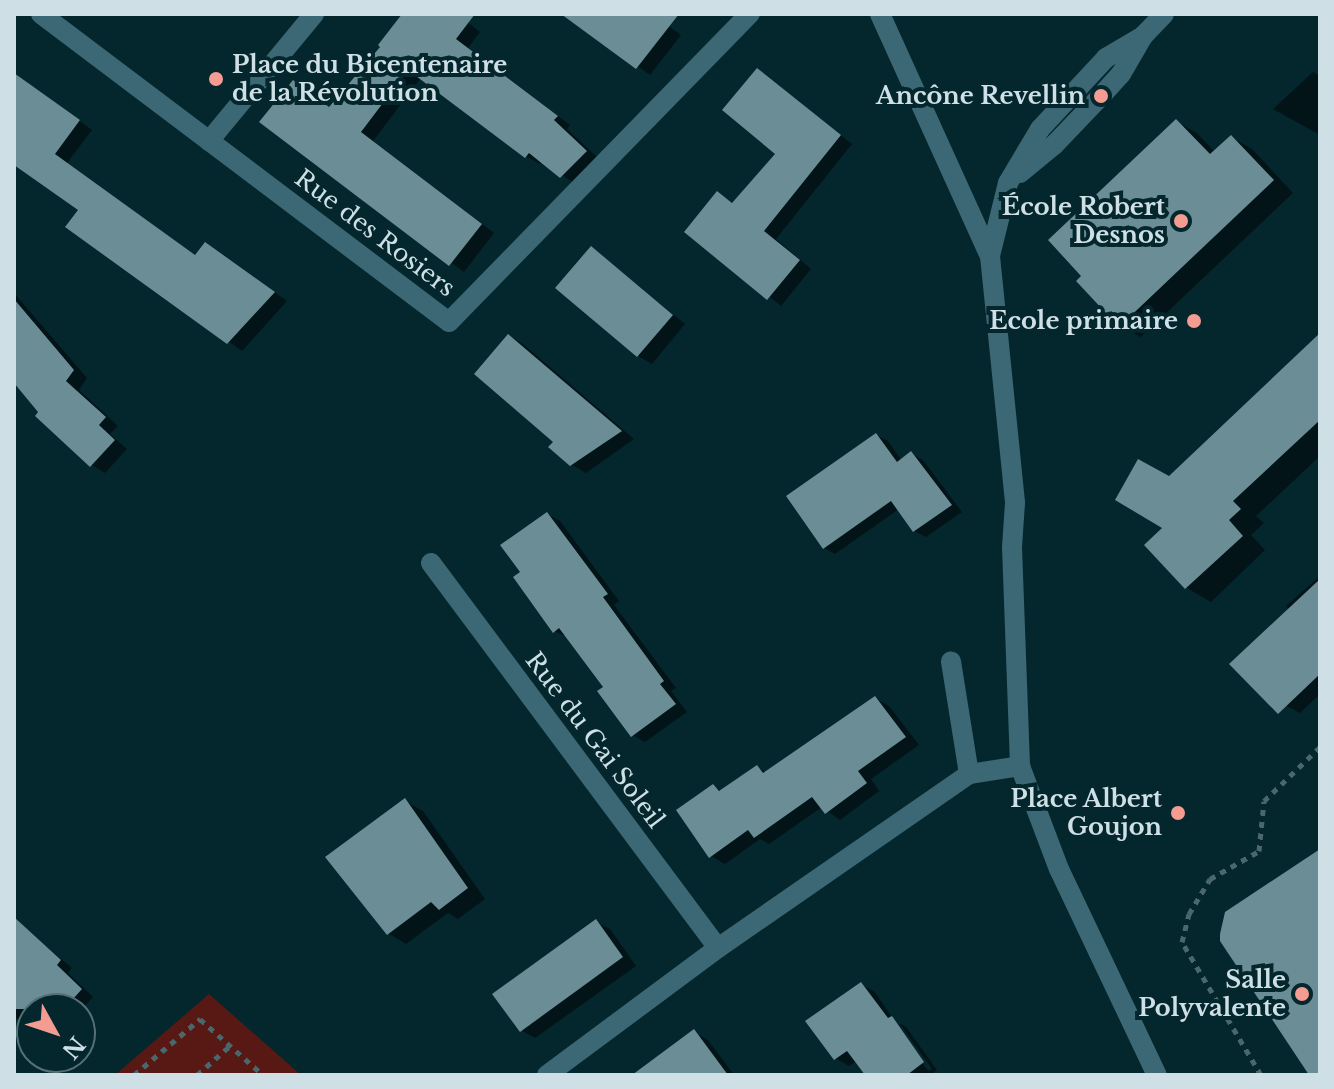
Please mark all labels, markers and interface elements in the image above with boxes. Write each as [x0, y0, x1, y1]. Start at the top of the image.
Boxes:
place label: Place du Bicentenaire de la Révolution [232, 51, 507, 107]
marker: Place du Bicentenaire de la Révolution [207, 70, 225, 88]
place label: Ancône Revellin [876, 82, 1085, 110]
marker: Ancône Revellin [1092, 87, 1110, 105]
street label: Rue des Rosiers [289, 163, 461, 303]
place label: École Robert Desnos [1002, 193, 1165, 249]
marker: École Robert Desnos [1172, 212, 1190, 230]
place label: Ecole primaire [989, 307, 1178, 335]
marker: Ecole primaire [1185, 312, 1203, 330]
street label: Rue du Gai Soleil [519, 646, 671, 834]
place label: Place Albert Goujon [1009, 785, 1162, 841]
marker: Place Albert Goujon [1169, 804, 1187, 822]
place label: Salle Polyvalente [1138, 966, 1286, 1022]
marker: Salle Polyvalente [1293, 985, 1311, 1003]
north arrow [16, 993, 96, 1073]
text: N [56, 1031, 90, 1064]

